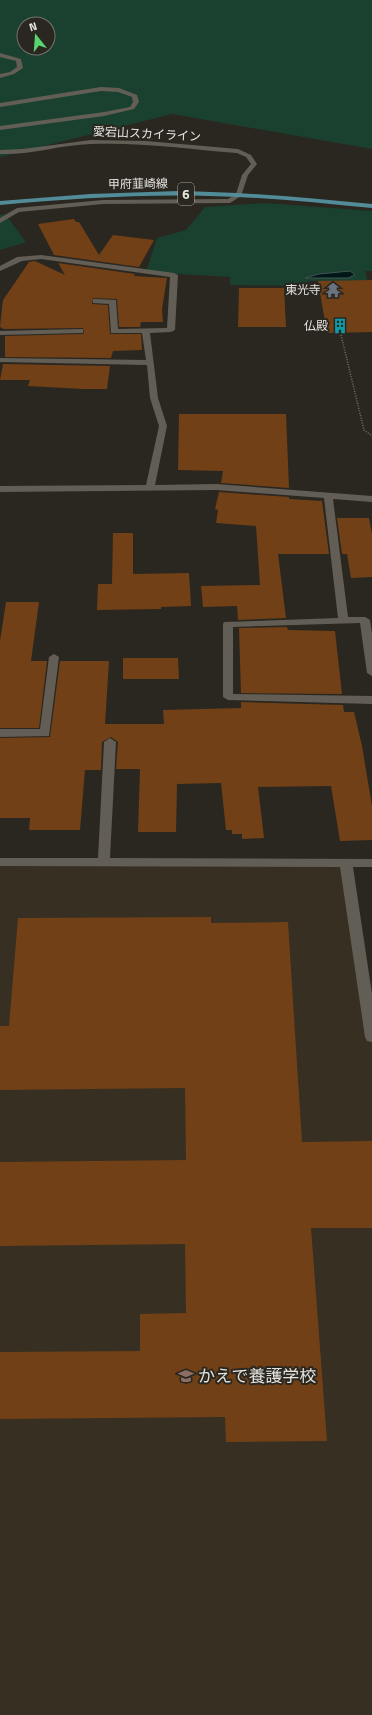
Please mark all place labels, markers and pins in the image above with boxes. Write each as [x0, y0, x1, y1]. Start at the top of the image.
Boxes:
place label: 東光寺 [285, 280, 321, 299]
temple icon: 東光寺 [324, 281, 342, 299]
place label: 仏殿 [304, 316, 328, 335]
building icon: 仏殿 [331, 317, 349, 335]
place label: かえで養護学校 [198, 1363, 317, 1389]
school or university icon: かえで養護学校 [177, 1367, 195, 1385]

